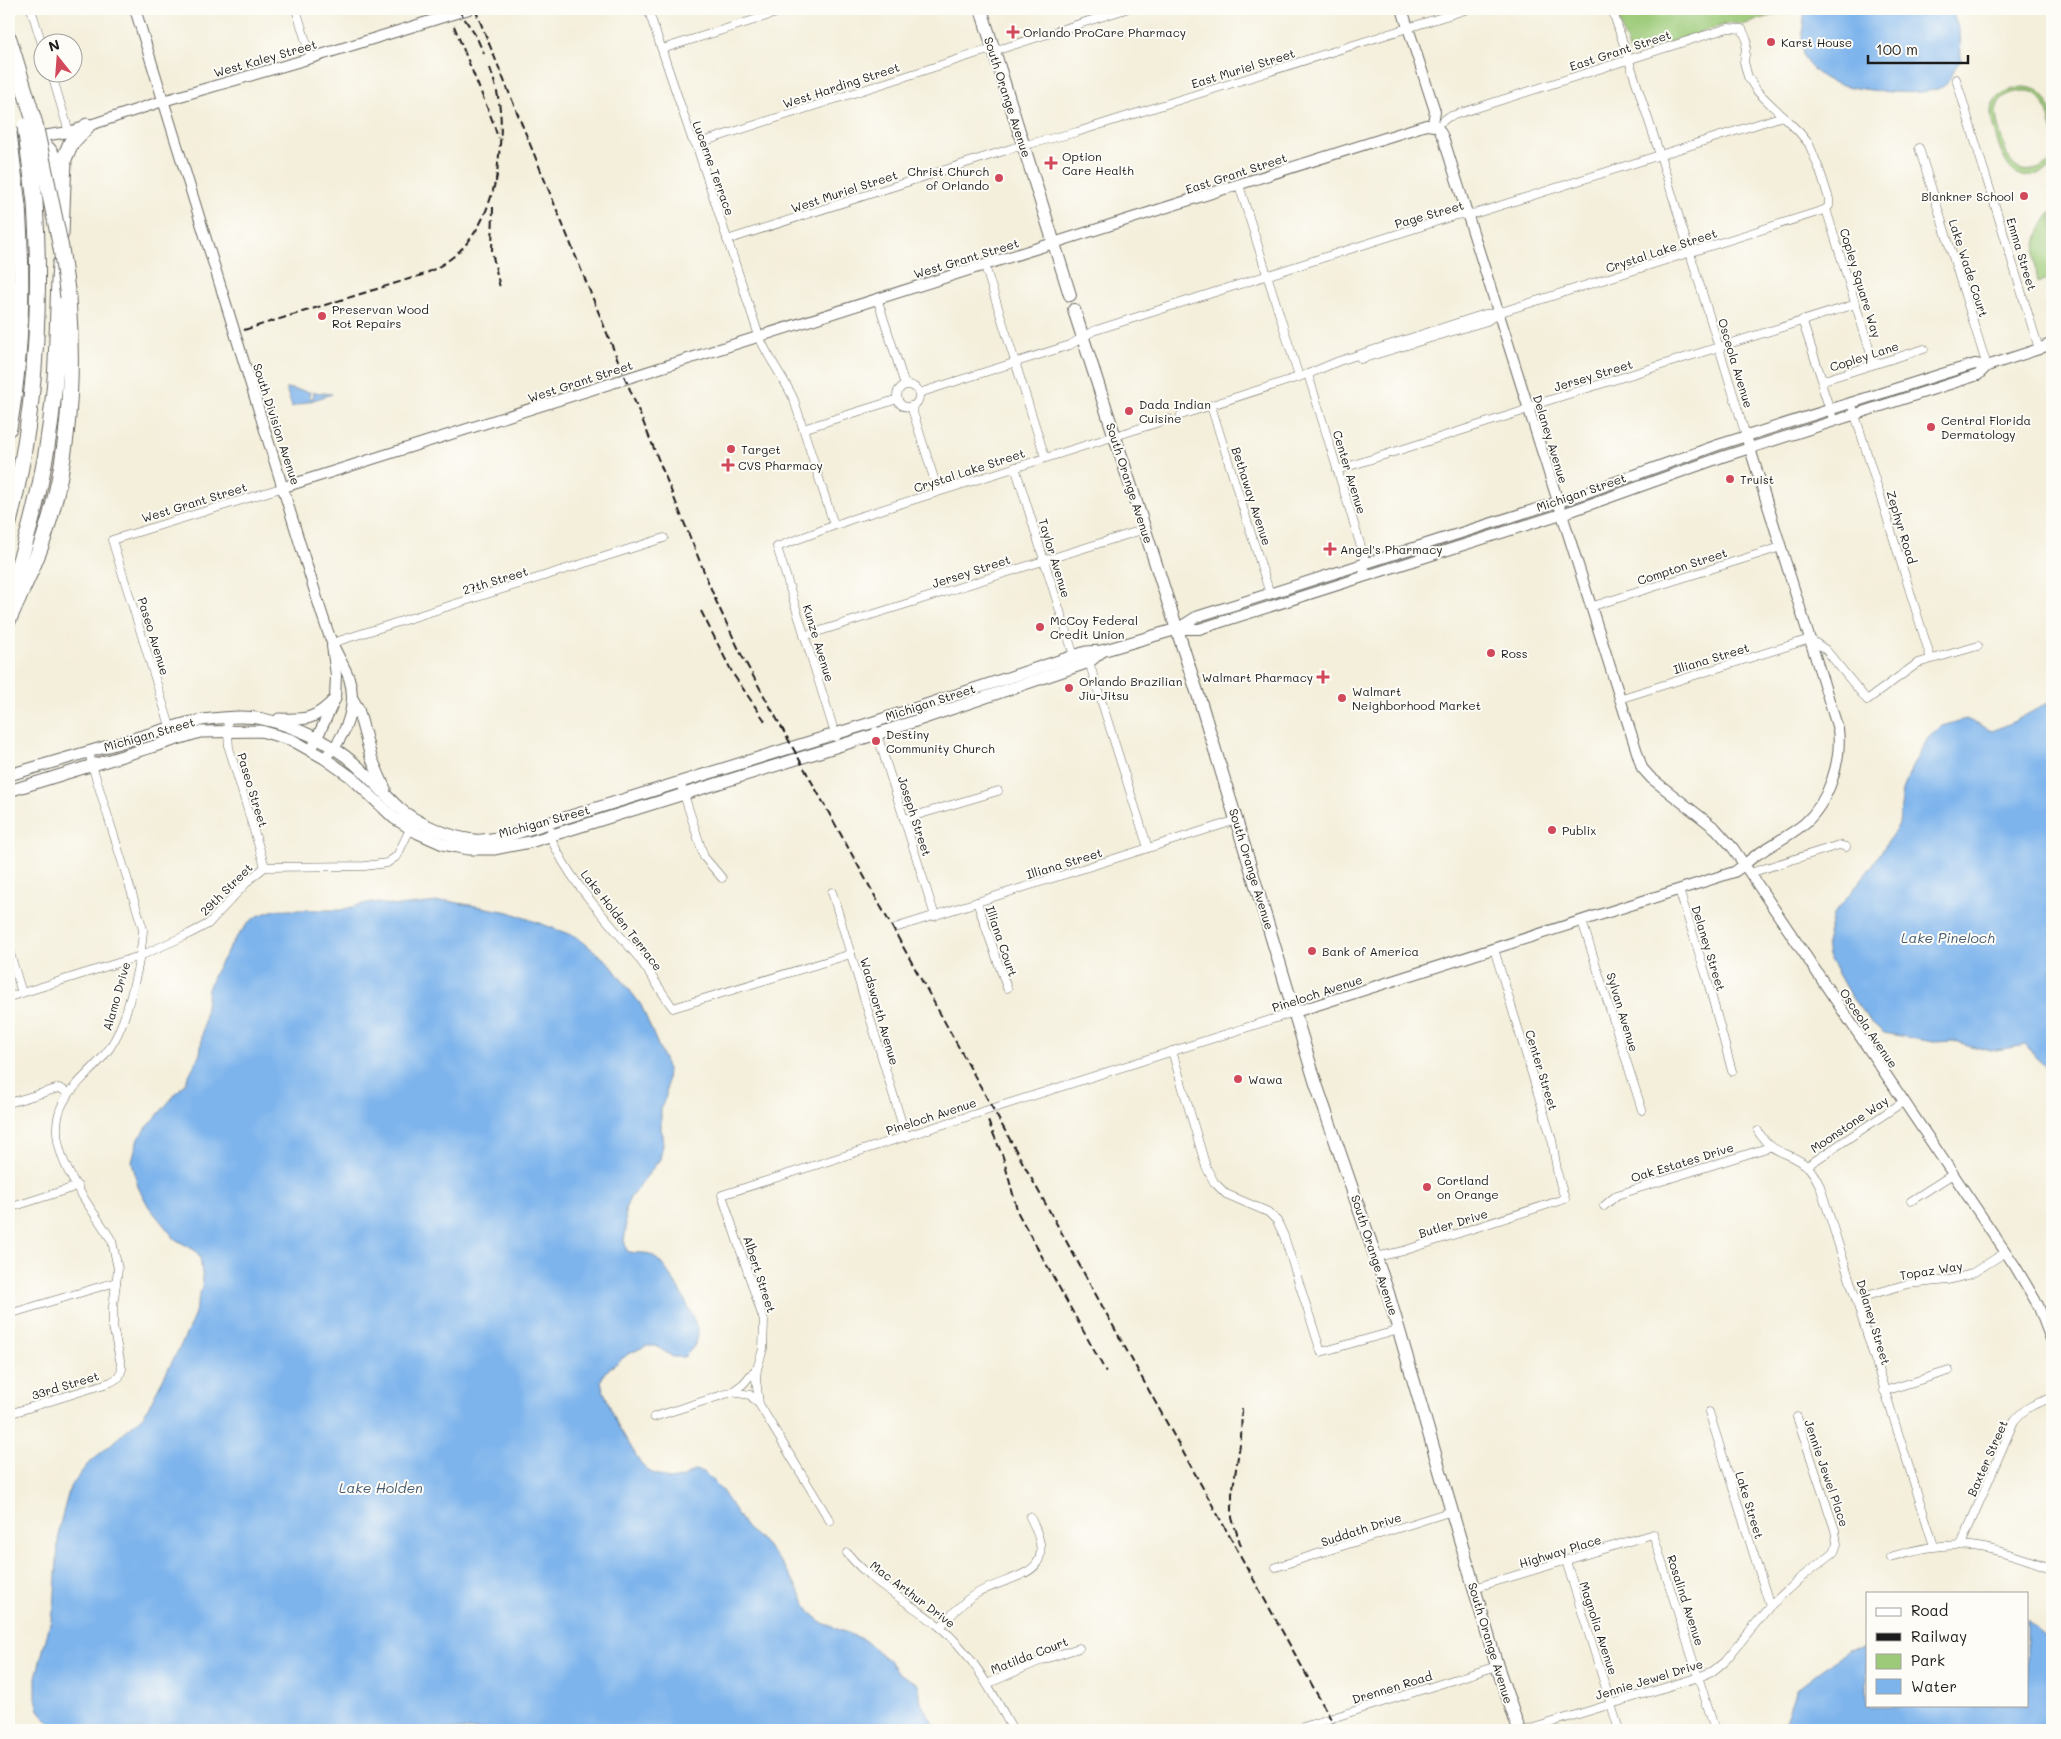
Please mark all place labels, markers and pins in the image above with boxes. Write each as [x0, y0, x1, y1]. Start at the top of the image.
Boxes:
place label: Orlando ProCare Pharmacy [1023, 24, 1186, 40]
marker: Orlando ProCare Pharmacy [1007, 26, 1019, 38]
place label: Karst House [1781, 34, 1852, 50]
marker: Karst House [1765, 36, 1777, 48]
place label: Option Care Health [1062, 148, 1134, 178]
marker: Option Care Health [1044, 156, 1058, 170]
place label: Christ Church of Orlando [907, 163, 989, 193]
marker: Christ Church of Orlando [993, 172, 1005, 184]
place label: Blankner School [1921, 188, 2014, 204]
marker: Blankner School [2018, 190, 2030, 202]
place label: Preservan Wood Rot Repairs [332, 301, 429, 331]
marker: Preservan Wood Rot Repairs [316, 310, 328, 322]
place label: Dada Indian Cuisine [1139, 396, 1211, 426]
marker: Dada Indian Cuisine [1123, 405, 1135, 417]
place label: Central Florida Dermatology [1941, 412, 2031, 442]
marker: Central Florida Dermatology [1925, 421, 1937, 433]
place label: Target [741, 441, 781, 457]
marker: Target [725, 443, 737, 455]
place label: CVS Pharmacy [738, 457, 823, 473]
marker: CVS Pharmacy [722, 459, 734, 471]
place label: Truist [1740, 471, 1774, 487]
marker: Truist [1724, 473, 1736, 485]
place label: Angel's Pharmacy [1340, 541, 1443, 557]
marker: Angel's Pharmacy [1324, 543, 1336, 555]
place label: McCoy Federal Credit Union [1050, 612, 1138, 642]
marker: McCoy Federal Credit Union [1034, 621, 1046, 633]
place label: Ross [1501, 645, 1528, 661]
marker: Ross [1485, 647, 1497, 659]
place label: Walmart Pharmacy [1202, 669, 1313, 685]
marker: Walmart Pharmacy [1317, 671, 1329, 683]
place label: Orlando Brazilian Jiu-Jitsu [1079, 673, 1182, 703]
marker: Orlando Brazilian Jiu-Jitsu [1063, 682, 1075, 694]
place label: Walmart Neighborhood Market [1352, 683, 1481, 713]
marker: Walmart Neighborhood Market [1336, 692, 1348, 704]
place label: Destiny Community Church [886, 726, 995, 756]
marker: Destiny Community Church [870, 735, 882, 747]
place label: Publix [1562, 822, 1596, 838]
marker: Publix [1546, 824, 1558, 836]
place label: Bank of America [1322, 943, 1419, 959]
marker: Bank of America [1306, 945, 1318, 957]
place label: Wawa [1248, 1071, 1283, 1087]
marker: Wawa [1232, 1073, 1244, 1085]
place label: Cortland on Orange [1437, 1172, 1499, 1202]
marker: Cortland on Orange [1421, 1181, 1433, 1193]

